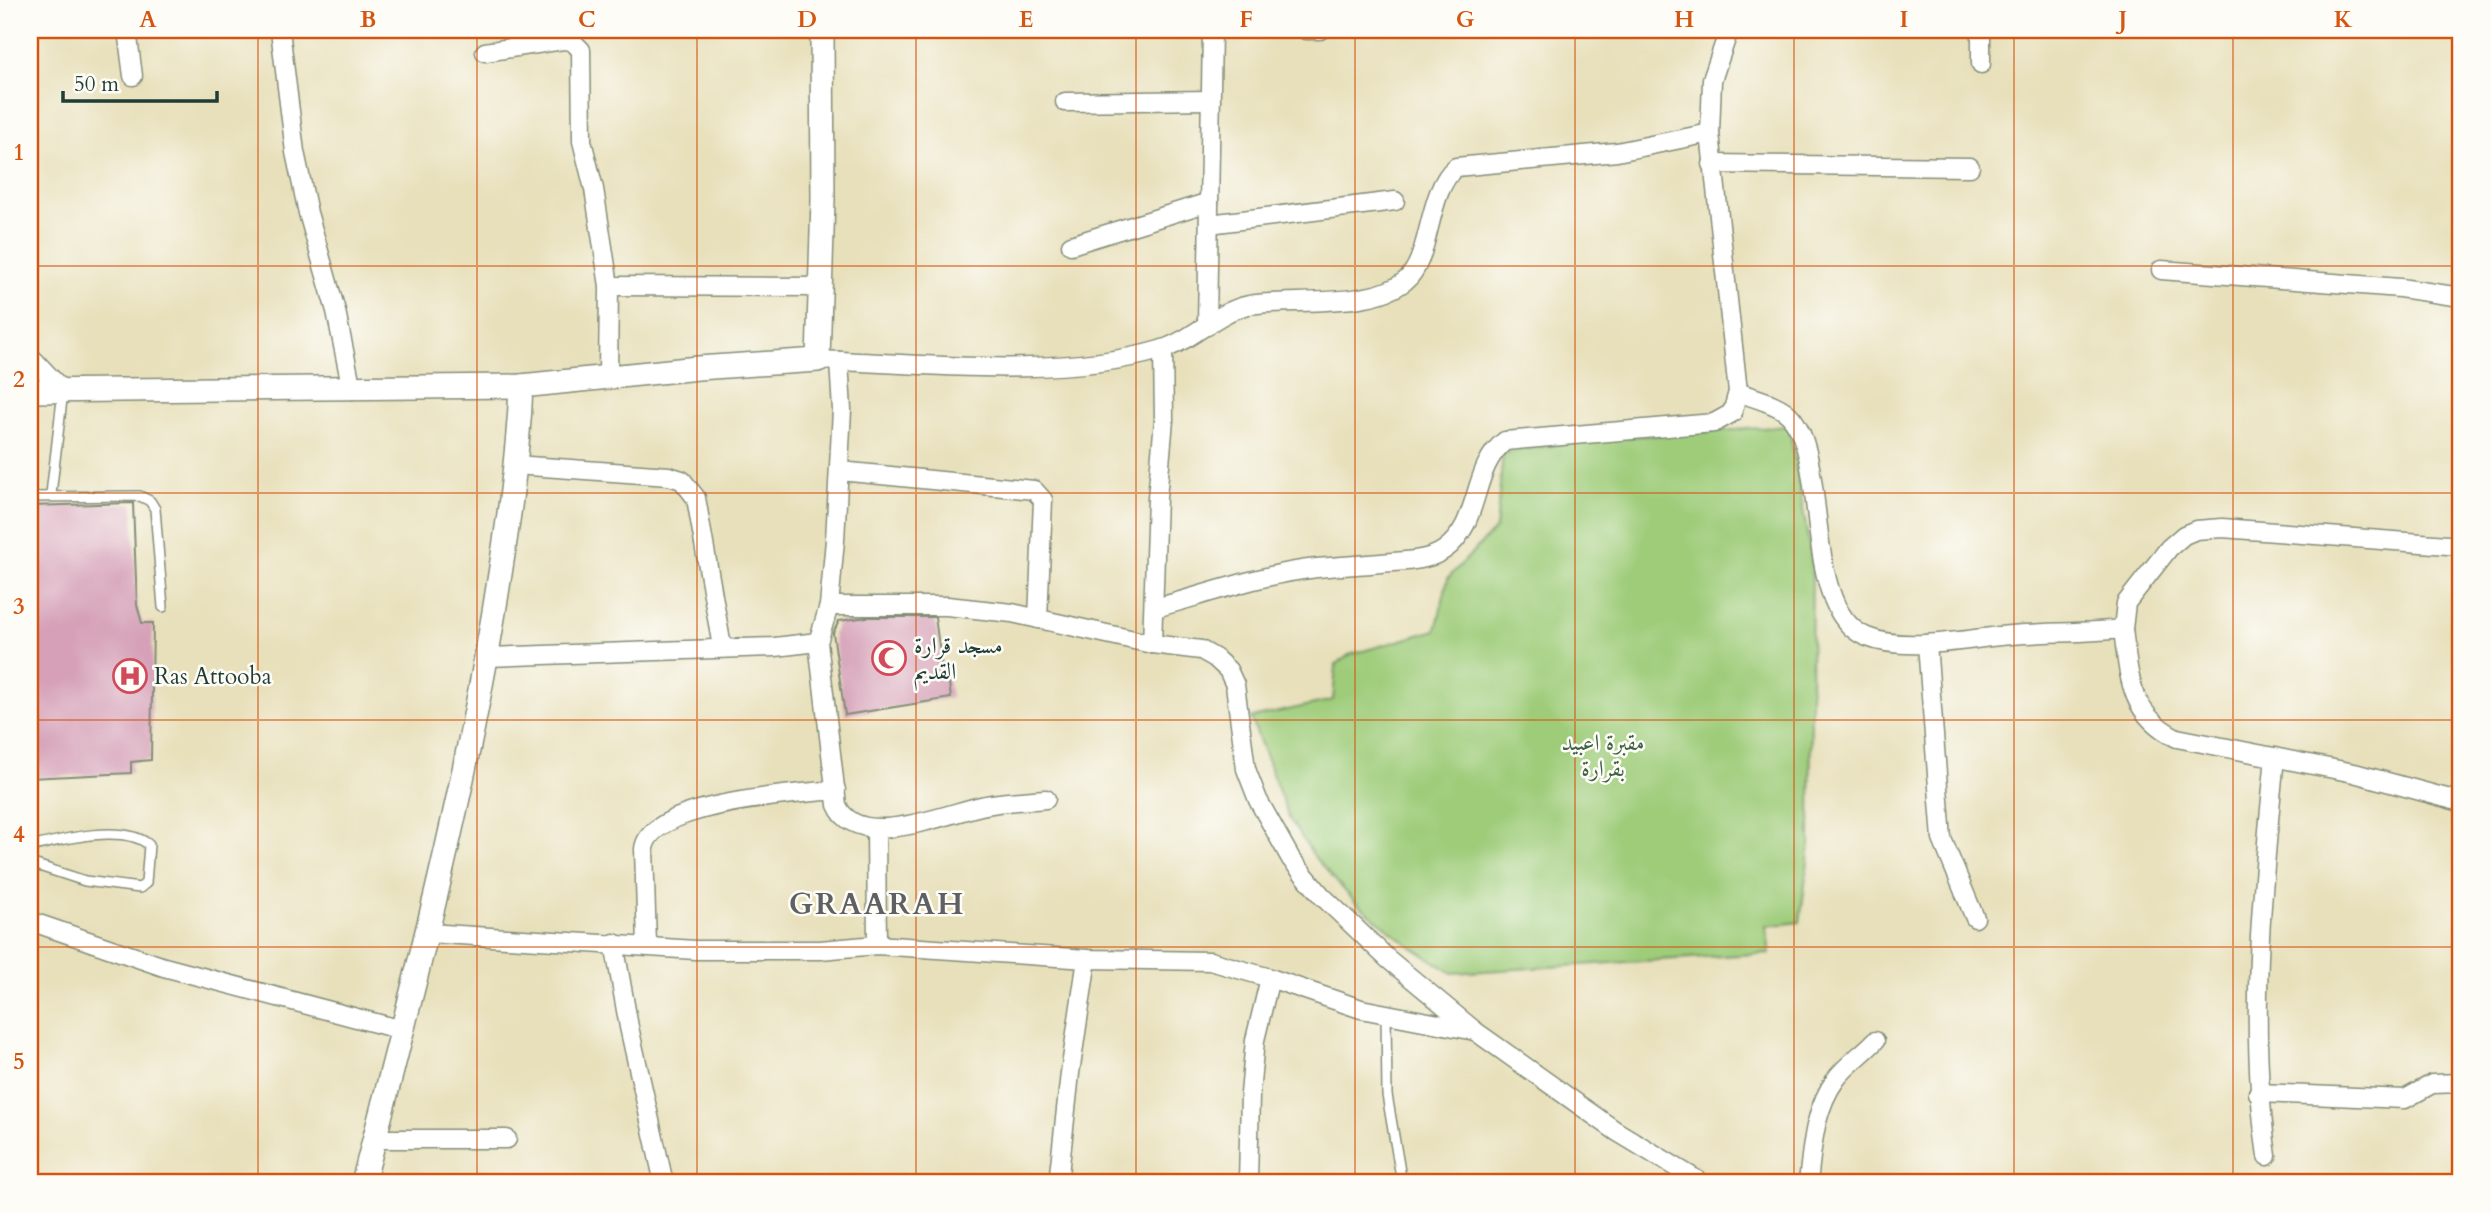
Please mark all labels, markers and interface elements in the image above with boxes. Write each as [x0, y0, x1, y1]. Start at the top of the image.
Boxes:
text: A [139, 4, 157, 35]
text: B [360, 4, 376, 35]
text: C [578, 4, 596, 35]
text: D [797, 4, 817, 35]
text: E [1019, 4, 1033, 35]
text: F [1239, 4, 1253, 35]
text: G [1456, 4, 1475, 35]
text: H [1674, 4, 1694, 35]
text: I [1900, 4, 1908, 35]
text: J [2116, 4, 2127, 35]
text: K [2334, 4, 2353, 35]
scale bar [63, 60, 217, 104]
text: 50 m [74, 70, 119, 99]
text: 1 [13, 137, 25, 168]
text: 2 [13, 364, 25, 395]
text: 3 [13, 591, 25, 622]
place label: مسجد قرارة القديم [914, 630, 1003, 691]
mosque icon: مسجد قرارة القديم [870, 639, 908, 677]
hospital icon: Ras Attooba [111, 657, 149, 695]
place label: Ras Attooba [154, 661, 272, 692]
park label: مقبرة اعبيد بقرارة [1562, 727, 1644, 784]
text: 4 [13, 819, 25, 850]
district label: GRAARAH [789, 884, 965, 925]
text: 5 [13, 1046, 25, 1077]

